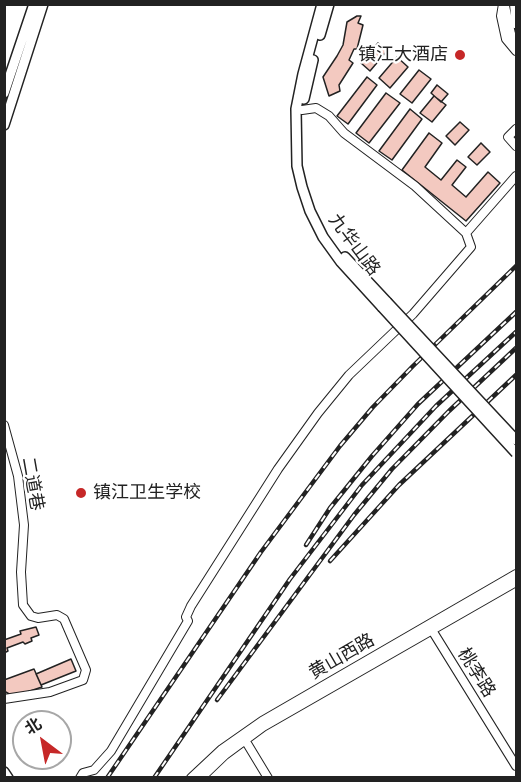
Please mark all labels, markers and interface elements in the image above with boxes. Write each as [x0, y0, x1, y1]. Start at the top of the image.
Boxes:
place label: 镇江大酒店 [358, 44, 448, 66]
marker: 镇江大酒店 [453, 48, 467, 62]
street label: 九华山路 [324, 210, 384, 280]
street label: 二道巷 [17, 456, 47, 512]
place label: 镇江卫生学校 [93, 482, 201, 504]
marker: 镇江卫生学校 [74, 486, 88, 500]
street label: 黄山西路 [305, 630, 379, 684]
street label: 桃李路 [453, 644, 499, 702]
north arrow [12, 710, 72, 770]
text: 北 [22, 715, 45, 737]

